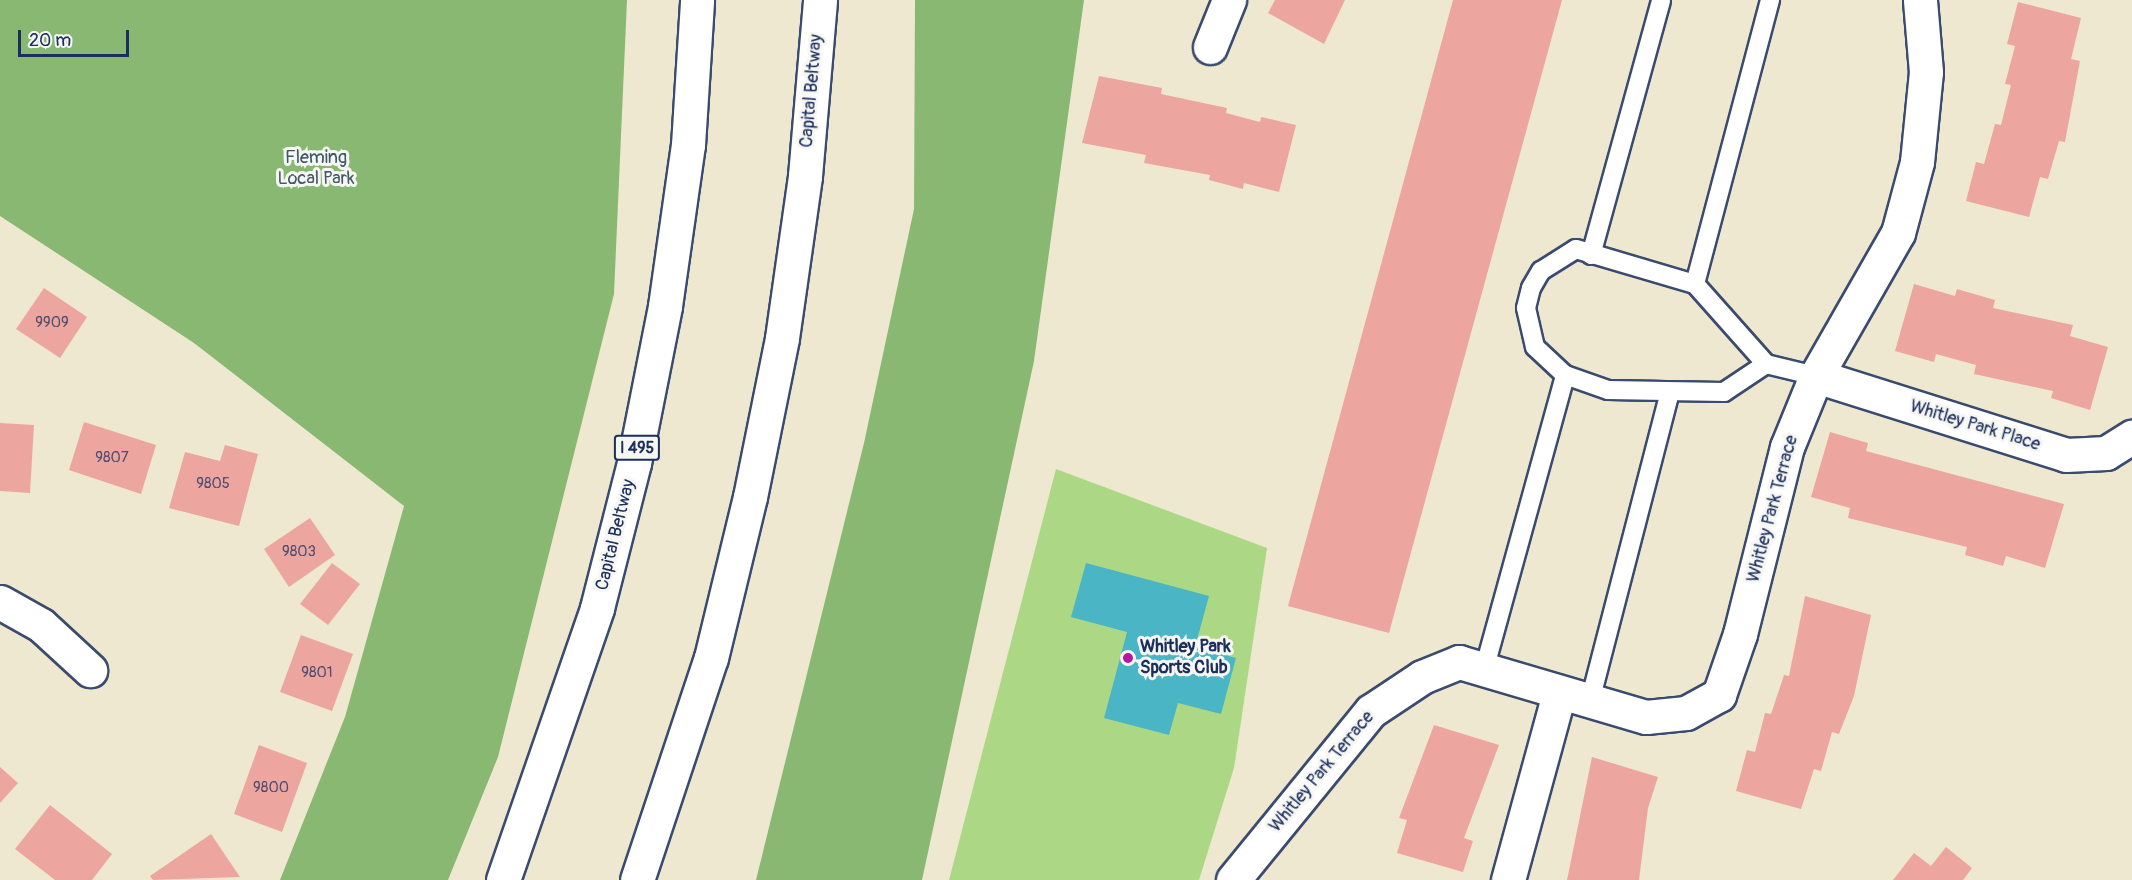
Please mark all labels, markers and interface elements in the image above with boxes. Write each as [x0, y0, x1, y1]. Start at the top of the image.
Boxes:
scale bar [21, 18, 132, 56]
text: 20 m [29, 29, 71, 52]
street label: Capital Beltway [796, 33, 828, 149]
park label: Fleming Local Park [277, 148, 355, 190]
house number: 9909 [35, 314, 69, 332]
street label: Whitley Park Place [1907, 396, 2043, 456]
street label: Whitley Park Terrace [1743, 433, 1803, 585]
road number: I 495 [613, 435, 661, 461]
house number: 9807 [95, 449, 129, 467]
house number: 9805 [196, 475, 230, 493]
street label: Capital Beltway [592, 477, 640, 593]
house number: 9803 [282, 543, 316, 561]
place label: Whitley Park Sports Club [1140, 637, 1231, 680]
marker: Whitley Park Sports Club [1121, 651, 1135, 665]
house number: 9801 [301, 664, 333, 682]
street label: Whitley Park Terrace [1265, 707, 1379, 837]
house number: 9800 [253, 779, 289, 797]

